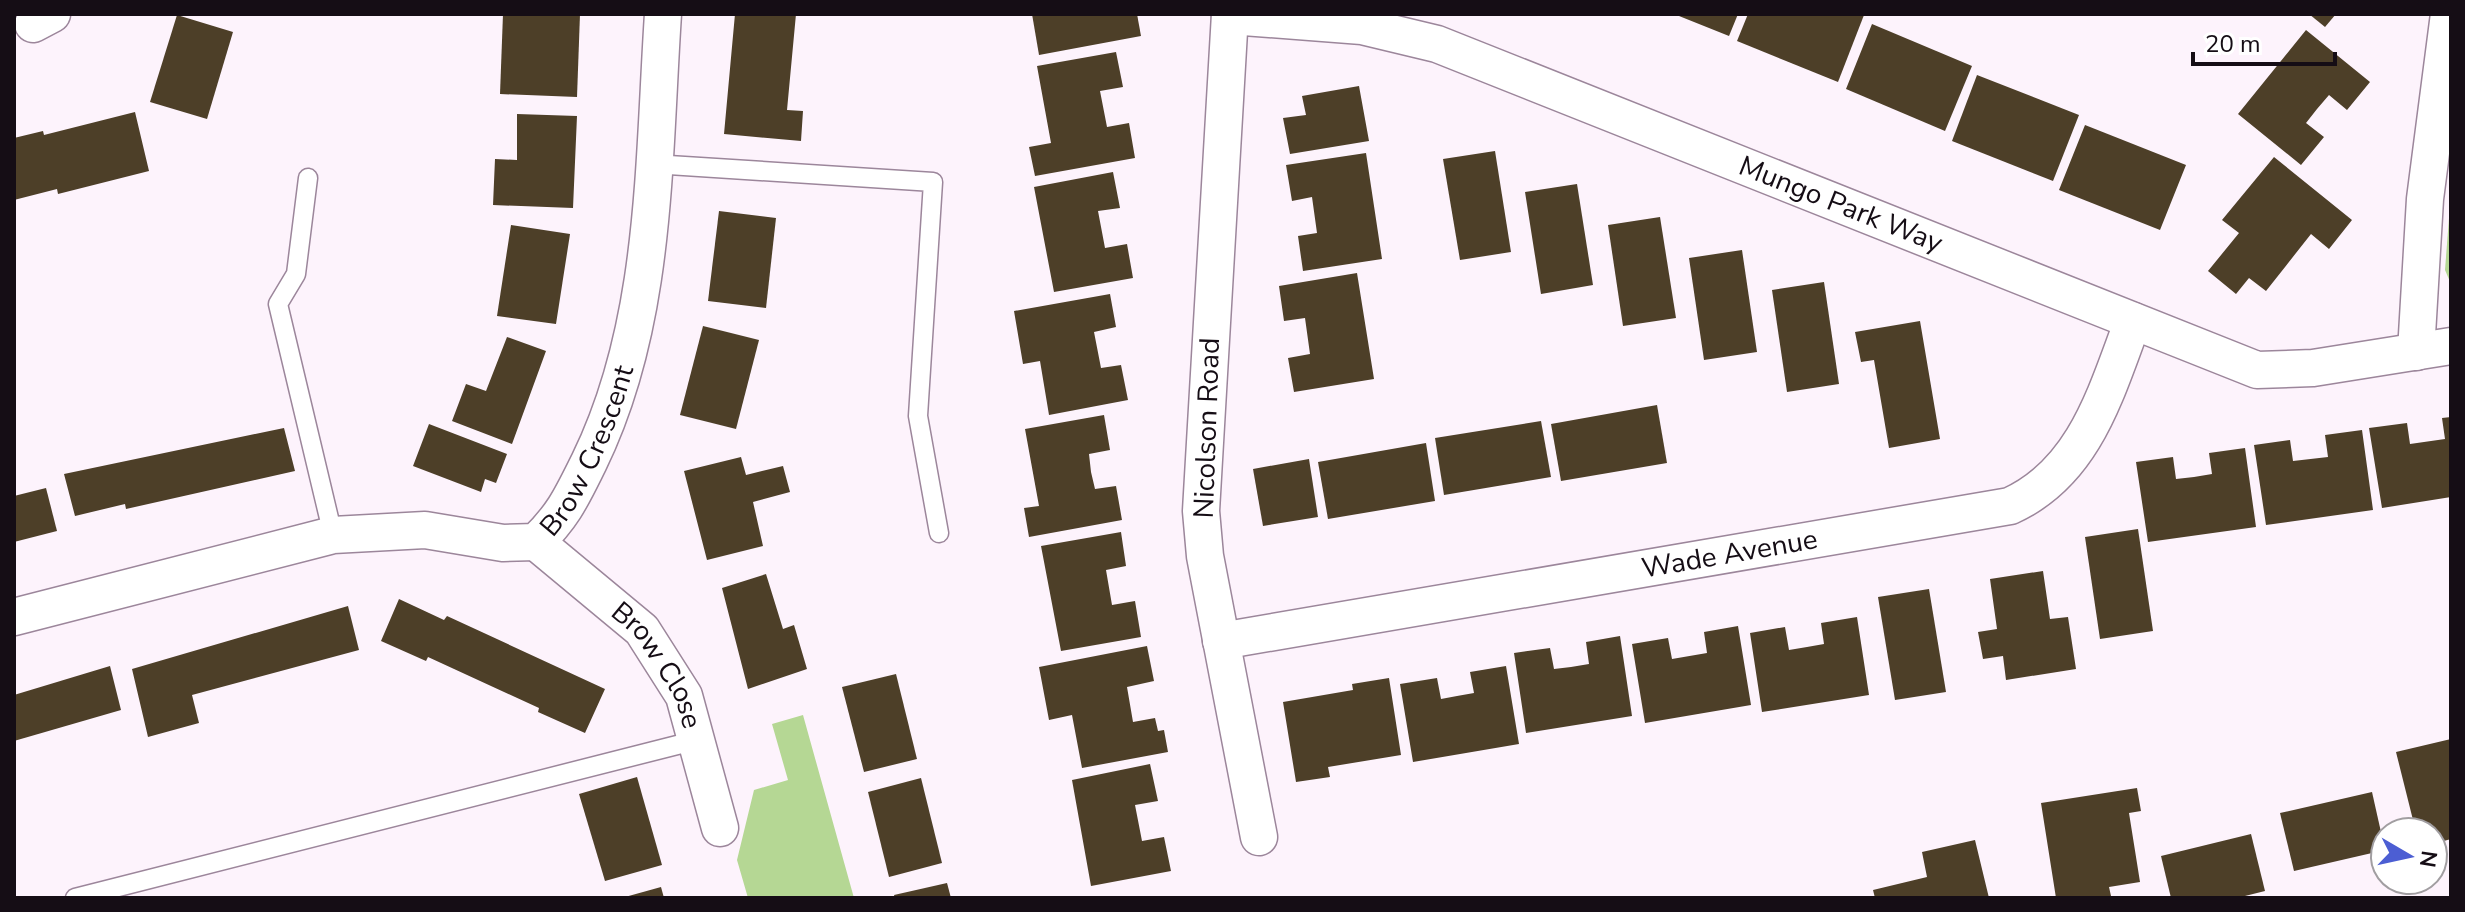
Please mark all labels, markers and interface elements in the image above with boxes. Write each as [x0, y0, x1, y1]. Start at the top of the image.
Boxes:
scale bar [2193, 16, 2335, 66]
text: 20 m [2205, 28, 2261, 60]
street label: Mungo Park Way [1733, 147, 1949, 262]
street label: Nicolson Road [1185, 337, 1229, 519]
street label: Brow Crescent [531, 361, 643, 544]
street label: Wade Avenue [1639, 520, 1820, 588]
street label: Brow Close [603, 593, 711, 733]
north arrow [2369, 816, 2449, 896]
text: N [2412, 848, 2444, 869]

